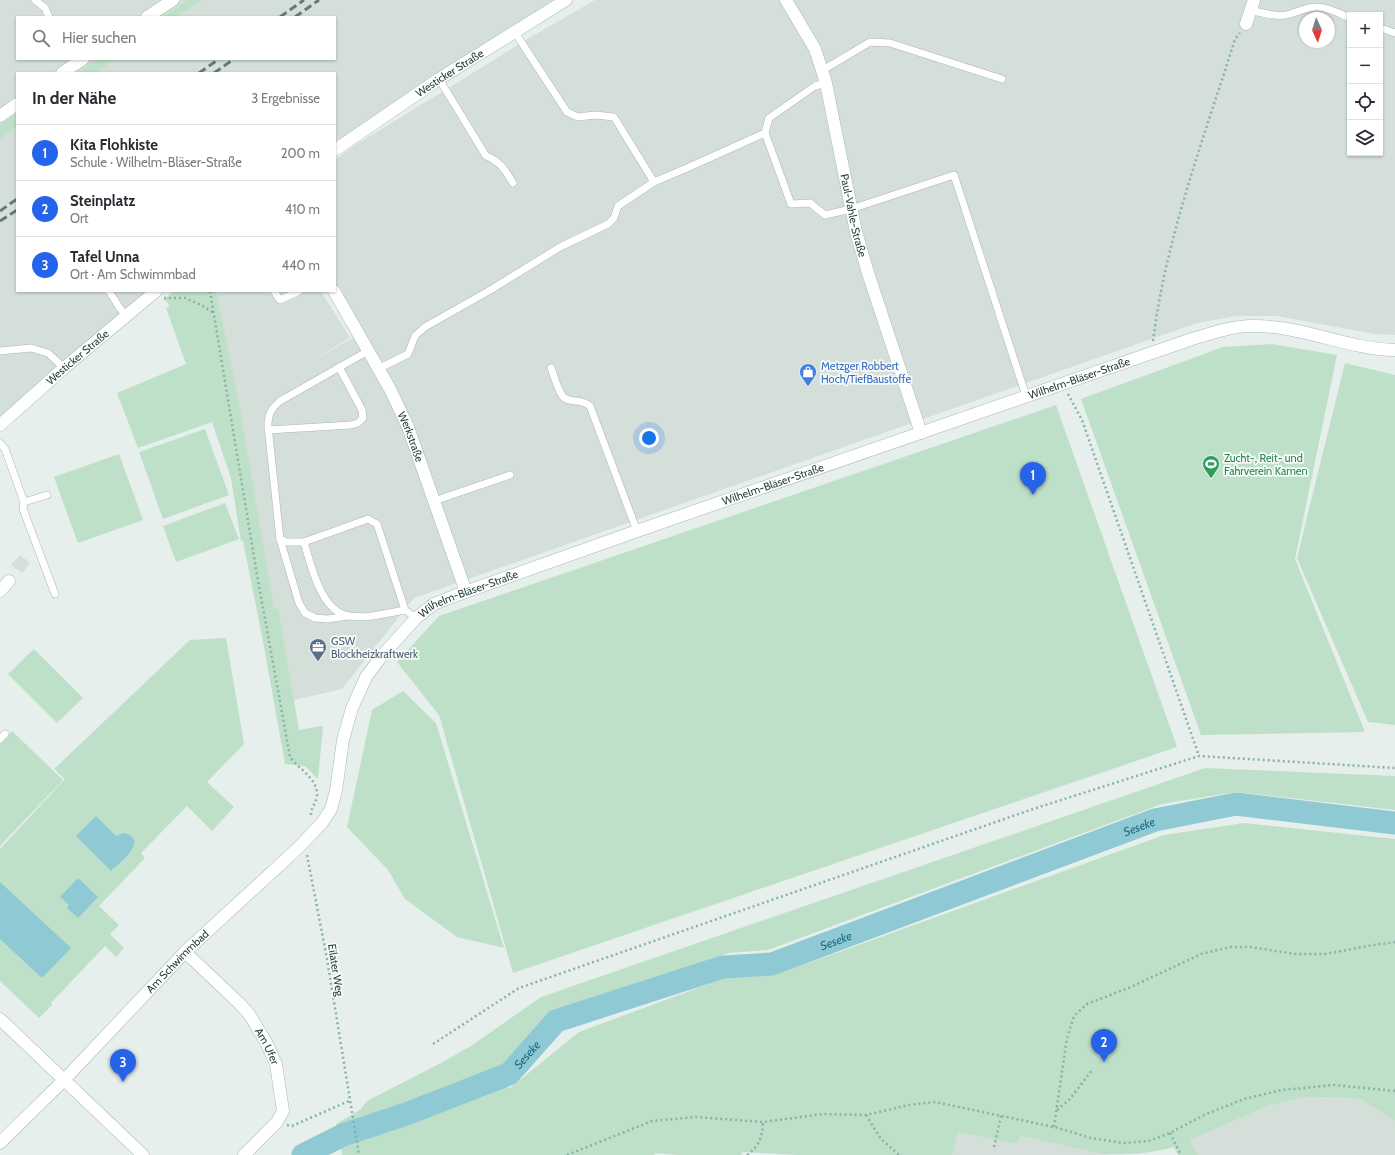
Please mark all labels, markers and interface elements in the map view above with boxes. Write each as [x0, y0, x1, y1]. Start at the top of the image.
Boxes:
north arrow [1299, 12, 1335, 48]
map controls [1347, 12, 1383, 156]
button: + [1347, 12, 1383, 48]
search box [16, 16, 336, 60]
icon: search [30, 27, 52, 49]
text: Hier suchen [62, 29, 137, 47]
street label: Westicker Straße [413, 46, 486, 100]
button: − [1347, 48, 1383, 84]
button: locate [1347, 84, 1383, 120]
text: In der Nähe [32, 88, 116, 108]
text: 3 Ergebnisse [251, 90, 320, 106]
button: layers [1347, 120, 1383, 156]
text: Kita Flohkiste [70, 136, 158, 154]
text: 1 [43, 145, 47, 161]
text: 200 m [281, 145, 320, 161]
text: Schule · Wilhelm-Bläser-Straße [70, 154, 242, 170]
street label: Paul-Vahle-Straße [837, 173, 870, 259]
text: Steinplatz [70, 192, 135, 210]
text: 2 [42, 201, 48, 217]
text: 410 m [285, 201, 320, 217]
text: Ort [70, 210, 88, 226]
text: Tafel Unna [70, 248, 140, 266]
text: 3 [41, 257, 49, 273]
text: 440 m [282, 257, 320, 273]
text: Ort · Am Schwimmbad [70, 266, 196, 282]
street label: Westicker Straße [43, 326, 112, 388]
street label: Wilhelm-Bläser-Straße [1026, 354, 1132, 402]
place label: Metzger Robbert Hoch/TiefBaustoffe [821, 359, 911, 386]
shop icon: Metzger Robbert Hoch/TiefBaustoffe [798, 362, 818, 387]
street label: Werkstraße [395, 409, 427, 464]
your location [639, 428, 659, 448]
place label: Zucht-, Reit- und Fahrverein Kamen [1224, 451, 1308, 478]
sports icon: Zucht-, Reit- und Fahrverein Kamen [1201, 454, 1221, 479]
street label: Wilhelm-Bläser-Straße [720, 460, 826, 508]
pin: 1 [1020, 462, 1046, 495]
street label: Wilhelm-Bläser-Straße [416, 567, 520, 620]
place label: GSW Blockheizkraftwerk [331, 634, 418, 661]
office icon: GSW Blockheizkraftwerk [308, 637, 328, 662]
water label: Seseke [1121, 813, 1157, 839]
street label: Am Schwimmbad [143, 927, 212, 996]
water label: Seseke [818, 927, 854, 953]
street label: Eilater Weg [325, 943, 347, 998]
street label: Am Ufer [252, 1025, 282, 1067]
pin: 2 [1091, 1029, 1117, 1062]
water label: Seseke [510, 1037, 543, 1071]
pin: 3 [110, 1049, 136, 1082]

